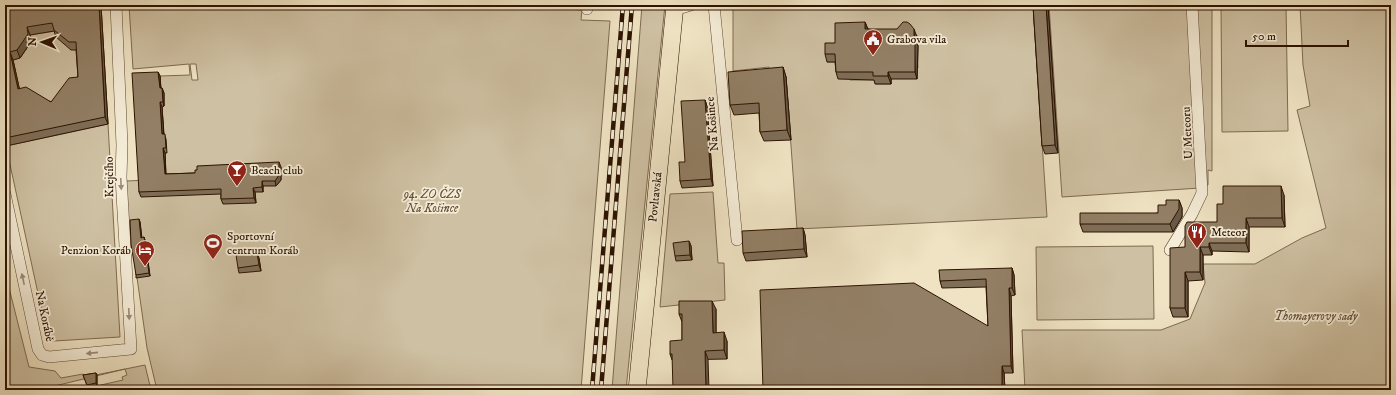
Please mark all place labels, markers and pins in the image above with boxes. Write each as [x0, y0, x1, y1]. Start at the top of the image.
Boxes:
public building icon: Grabova vila [862, 28, 884, 56]
place label: Grabova vila [887, 32, 947, 47]
bar icon: Beach club [226, 159, 248, 187]
place label: Beach club [251, 163, 303, 178]
restaurant icon: Meteor [1186, 221, 1208, 249]
place label: Meteor [1211, 225, 1246, 240]
place label: Sportovní centrum Koráb [227, 229, 299, 258]
sports icon: Sportovní centrum Koráb [202, 232, 224, 260]
hotel icon: Penzion Koráb [134, 239, 156, 267]
place label: Penzion Koráb [61, 243, 131, 258]

